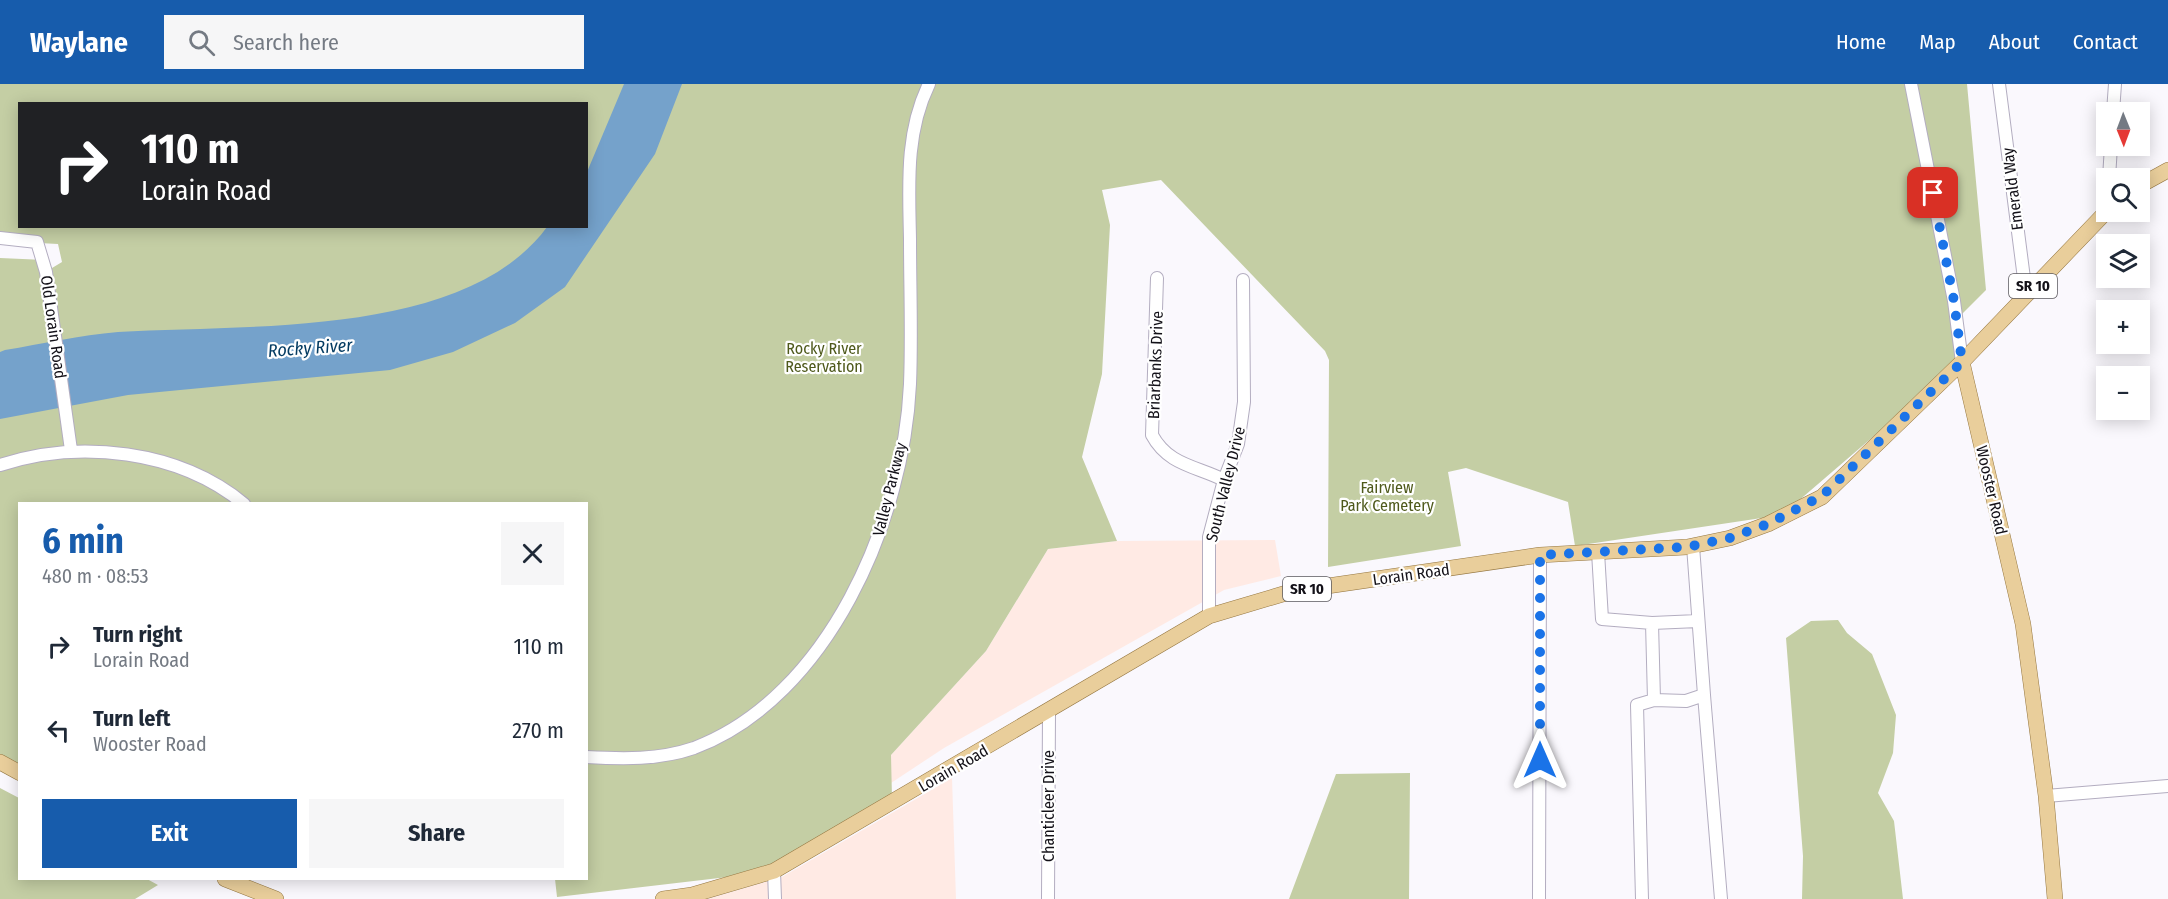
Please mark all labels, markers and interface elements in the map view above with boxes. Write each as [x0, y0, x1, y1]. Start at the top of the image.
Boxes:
search box [164, 15, 584, 69]
text: Waylane [30, 26, 128, 59]
icon: search [185, 26, 218, 59]
text: Search here [233, 29, 339, 56]
text: Home [1836, 29, 1886, 55]
text: Map [1919, 29, 1956, 55]
text: About [1989, 29, 2040, 55]
text: Contact [2073, 29, 2138, 55]
north arrow [2096, 102, 2150, 156]
map controls [2096, 102, 2150, 420]
text: 110 m [141, 124, 240, 174]
icon: right [42, 126, 120, 204]
street label: Emerald Way [1998, 146, 2027, 231]
pin [1907, 167, 1958, 218]
button: search [2096, 168, 2150, 222]
text: Lorain Road [141, 175, 272, 207]
icon: arrive [1916, 176, 1949, 209]
button: layers [2096, 234, 2150, 288]
street label: Old Lorain Road [37, 274, 70, 380]
road number: SR 10 [2009, 274, 2057, 298]
button: + [2096, 300, 2150, 354]
street label: Briarbanks Drive [1144, 310, 1167, 419]
water label: Rocky River [267, 334, 354, 362]
park label: Rocky River Reservation [785, 339, 863, 376]
button: − [2096, 366, 2150, 420]
street label: South Valley Drive [1202, 424, 1249, 544]
street label: Valley Parkway [869, 440, 910, 538]
street label: Wooster Road [1972, 444, 2011, 537]
park label: Fairview Park Cemetery [1340, 478, 1435, 515]
text: 6 min [42, 519, 124, 563]
button: close [501, 522, 564, 585]
street label: Lorain Road [1371, 560, 1451, 589]
text: 480 m · 08:53 [42, 564, 149, 588]
road number: SR 10 [1283, 577, 1331, 601]
text: Turn right [93, 621, 182, 648]
icon: right [42, 630, 75, 663]
text: 110 m [514, 633, 564, 660]
text: Lorain Road [93, 648, 190, 672]
text: Turn left [93, 705, 171, 732]
icon: left [42, 714, 75, 747]
text: 270 m [512, 717, 564, 744]
position arrow [1508, 728, 1572, 792]
text: Wooster Road [93, 732, 207, 756]
street label: Lorain Road [915, 741, 992, 796]
street label: Chanticleer Drive [1039, 750, 1058, 862]
button: Exit [42, 799, 297, 868]
button: Share [309, 799, 564, 868]

